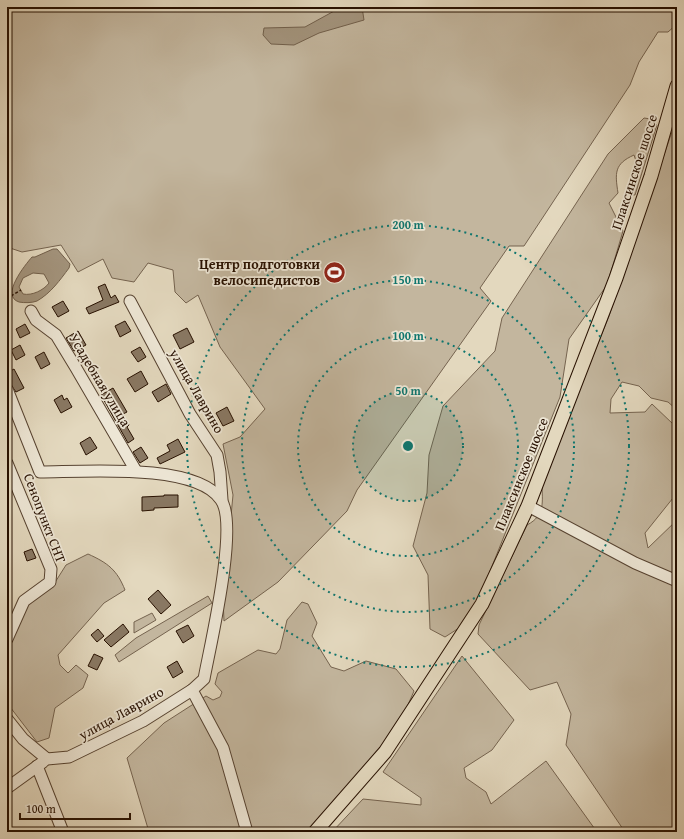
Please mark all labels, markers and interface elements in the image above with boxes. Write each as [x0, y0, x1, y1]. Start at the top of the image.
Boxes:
street label: Плаксинское шоссе [606, 111, 662, 232]
text: 200 m [392, 216, 425, 233]
place label: Центр подготовки велосипедистов [199, 254, 320, 290]
sports icon: Центр подготовки велосипедистов [322, 259, 348, 285]
text: 150 m [392, 271, 425, 288]
text: 100 m [392, 327, 425, 344]
street label: Усадебная улица [64, 330, 136, 431]
street label: улица Лаврино [164, 344, 229, 437]
text: 50 m [395, 382, 421, 399]
street label: Плаксинское шоссе [489, 414, 553, 534]
centre of rings [401, 439, 415, 453]
street label: Сенопункт СНТ [19, 470, 71, 566]
street label: улица Лаврино [74, 681, 167, 745]
scale bar [20, 795, 130, 821]
text: 100 m [26, 800, 56, 817]

